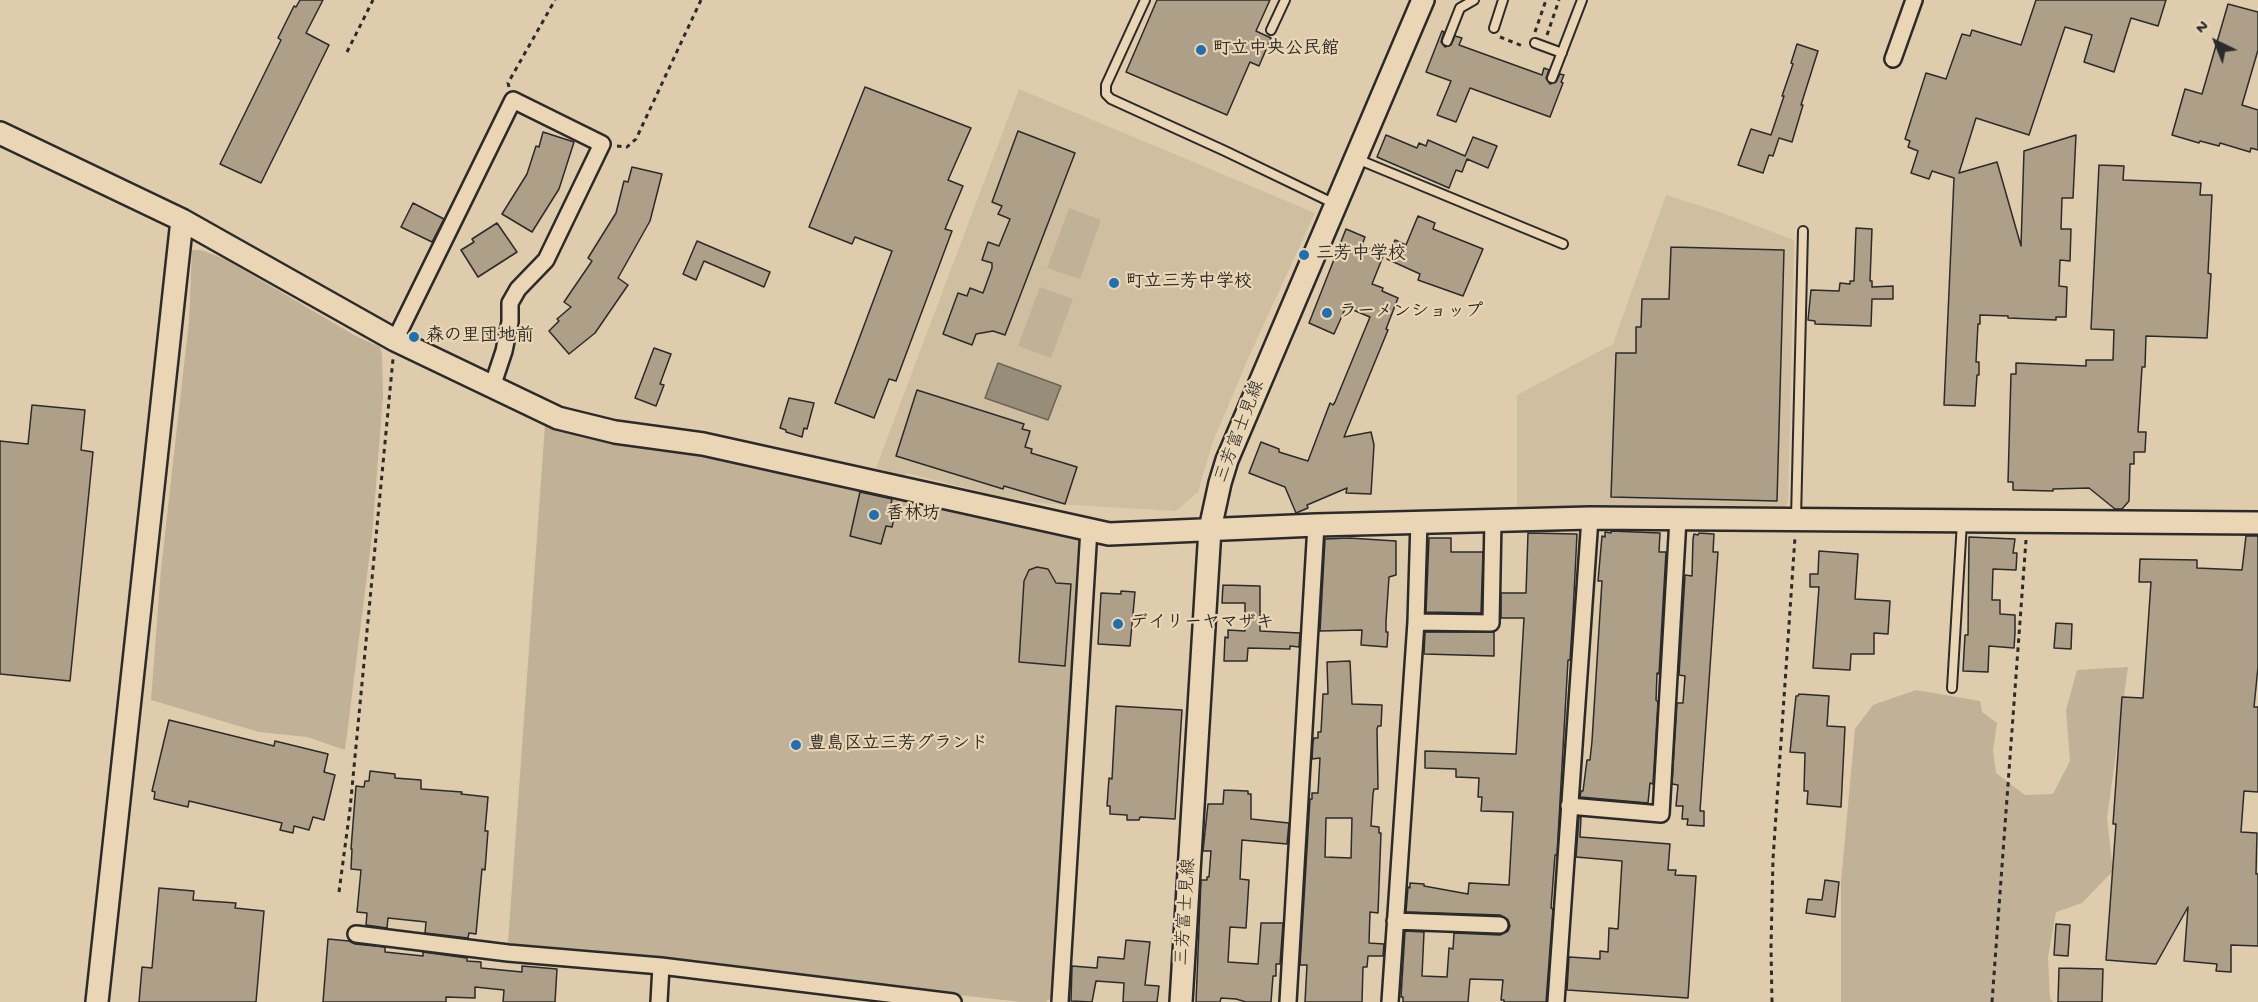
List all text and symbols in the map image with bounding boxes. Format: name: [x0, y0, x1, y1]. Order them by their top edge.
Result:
north arrow: [2186, 12, 2246, 72]
text: N: [2193, 18, 2214, 39]
place label: 町立中央公民館: [1213, 39, 1339, 61]
marker: 町立中央公民館: [1194, 43, 1208, 57]
place label: 三芳中学校: [1316, 244, 1406, 266]
marker: 三芳中学校: [1297, 248, 1311, 262]
place label: 町立三芳中学校: [1126, 272, 1252, 294]
marker: 町立三芳中学校: [1107, 276, 1121, 290]
place label: ラーメンショップ: [1339, 302, 1483, 324]
marker: ラーメンショップ: [1320, 306, 1334, 320]
place label: 森の里団地前: [426, 326, 534, 348]
marker: 森の里団地前: [407, 330, 421, 344]
street label: 三芳富士見線: [1212, 378, 1270, 486]
place label: 香林坊: [886, 504, 940, 526]
marker: 香林坊: [867, 508, 881, 522]
place label: デイリーヤマザキ: [1130, 613, 1274, 635]
marker: デイリーヤマザキ: [1111, 617, 1125, 631]
place label: 豊島区立三芳グランド: [808, 734, 988, 756]
marker: 豊島区立三芳グランド: [789, 738, 803, 752]
street label: 三芳富士見線: [1172, 857, 1202, 967]

